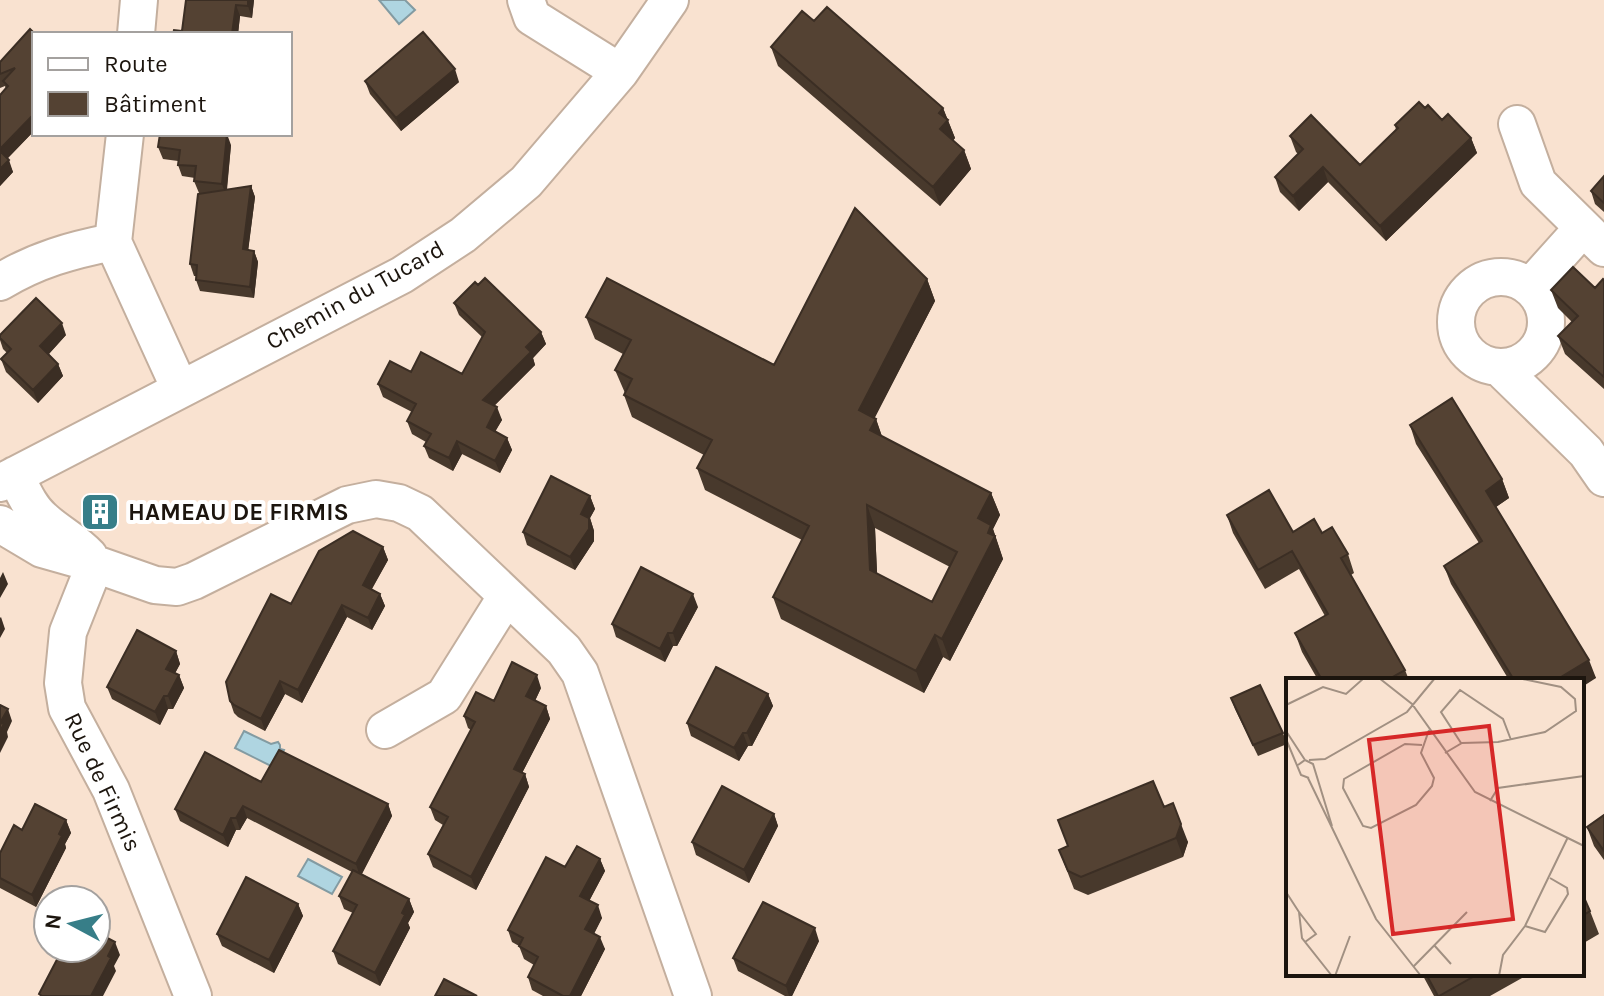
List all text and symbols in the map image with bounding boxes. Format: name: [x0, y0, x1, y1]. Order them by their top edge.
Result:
legend: [32, 32, 292, 136]
text: Route: [104, 50, 168, 78]
text: Bâtiment: [104, 90, 207, 118]
street label: Chemin du Tucard: [261, 234, 449, 356]
building icon: HAMEAU DE FIRMIS: [79, 491, 121, 533]
place label: HAMEAU DE FIRMIS: [128, 498, 349, 526]
inset map: [1286, 678, 1584, 976]
street label: Rue de Firmis: [59, 708, 147, 856]
north arrow: [32, 884, 112, 964]
text: N: [39, 912, 67, 931]

